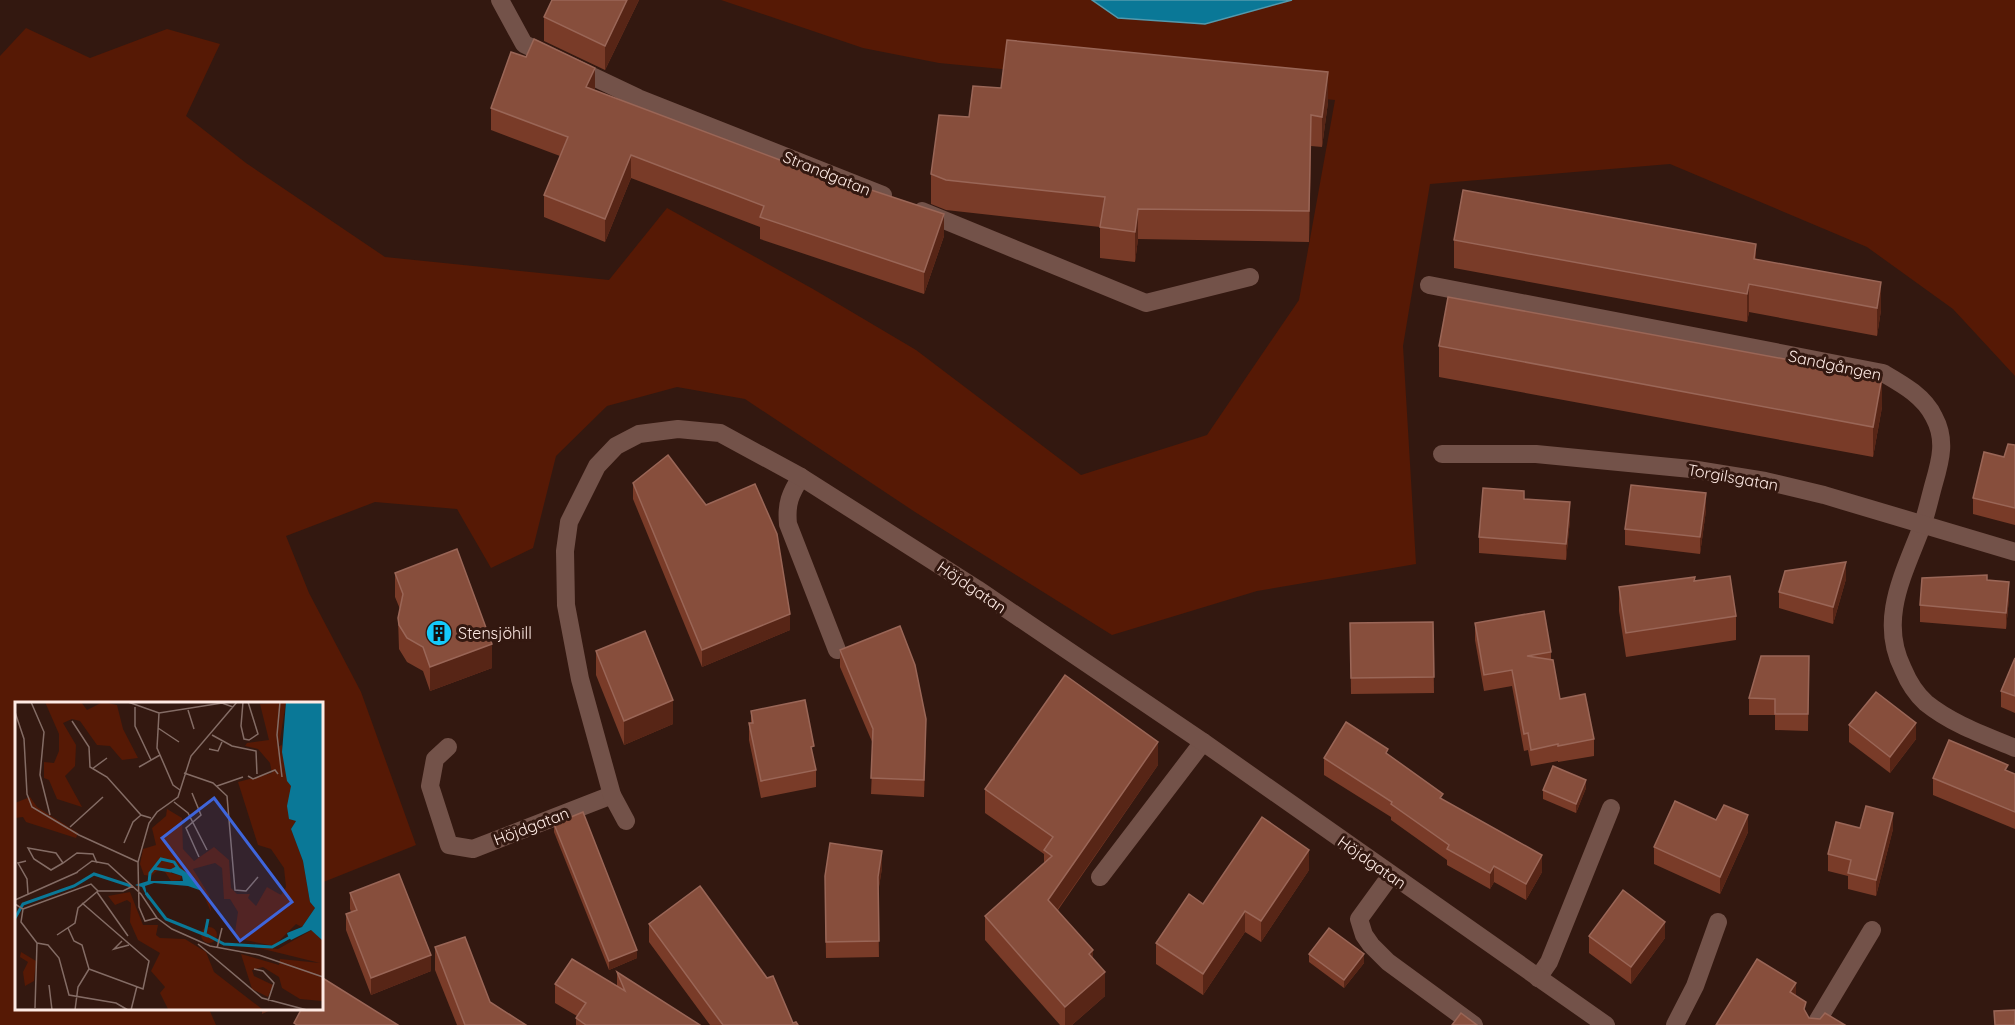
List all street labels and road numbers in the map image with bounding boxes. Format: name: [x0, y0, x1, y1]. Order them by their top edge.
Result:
street label: Strandgatan: [780, 146, 874, 200]
street label: Sandgången: [1787, 345, 1883, 385]
street label: Torgilsgatan: [1686, 459, 1780, 495]
street label: Höjdgatan: [934, 557, 1010, 617]
street label: Höjdgatan: [490, 802, 572, 850]
street label: Höjdgatan: [1334, 831, 1410, 893]

